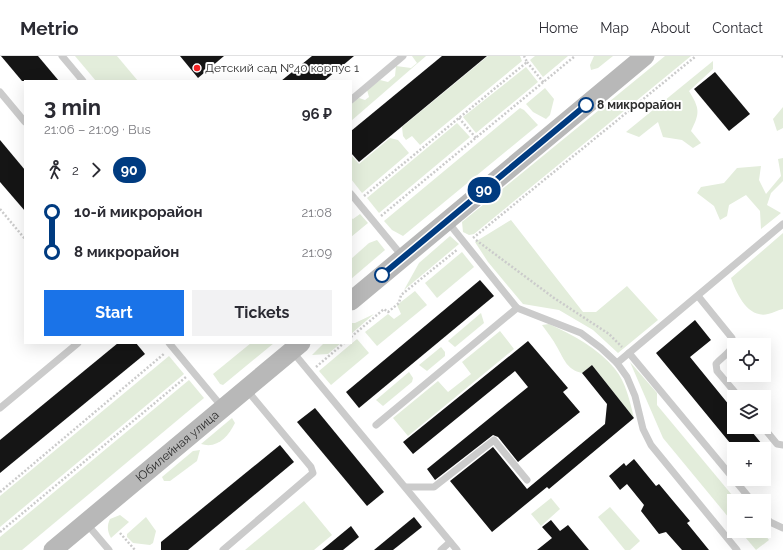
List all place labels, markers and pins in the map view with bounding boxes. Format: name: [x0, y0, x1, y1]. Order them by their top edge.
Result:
place label: Детский сад №40 корпус 1: [205, 61, 359, 75]
marker: Детский сад №40 корпус 1: [192, 63, 202, 73]
marker: 8 микрорайон: [578, 97, 594, 113]
place label: 8 микрорайон: [597, 98, 681, 112]
unlabelled marker: [374, 267, 390, 283]

